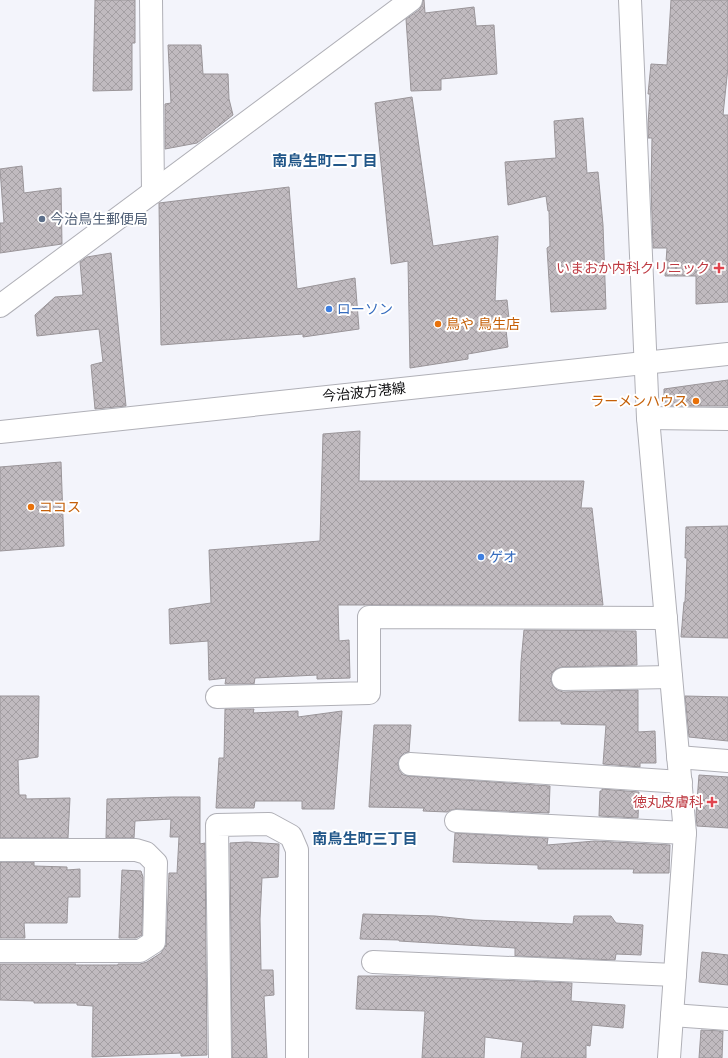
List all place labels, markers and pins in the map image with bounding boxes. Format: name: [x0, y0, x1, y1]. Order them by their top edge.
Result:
place label: 今治鳥生郵便局: [50, 211, 148, 227]
marker: 今治鳥生郵便局: [37, 214, 47, 224]
place label: いまおか内科クリニック: [556, 260, 710, 276]
marker: いまおか内科クリニック: [713, 262, 725, 274]
place label: ローソン: [337, 301, 393, 317]
marker: ローソン: [324, 304, 334, 314]
place label: 鳥や 鳥生店: [446, 316, 520, 332]
marker: 鳥や 鳥生店: [433, 319, 443, 329]
place label: ラーメンハウス: [591, 393, 688, 409]
marker: ラーメンハウス: [691, 396, 701, 406]
place label: ココス: [39, 499, 81, 515]
marker: ココス: [26, 502, 36, 512]
place label: ゲオ: [489, 549, 517, 565]
marker: ゲオ: [476, 552, 486, 562]
place label: 徳丸皮膚科: [633, 794, 703, 810]
marker: 徳丸皮膚科: [706, 796, 718, 808]

